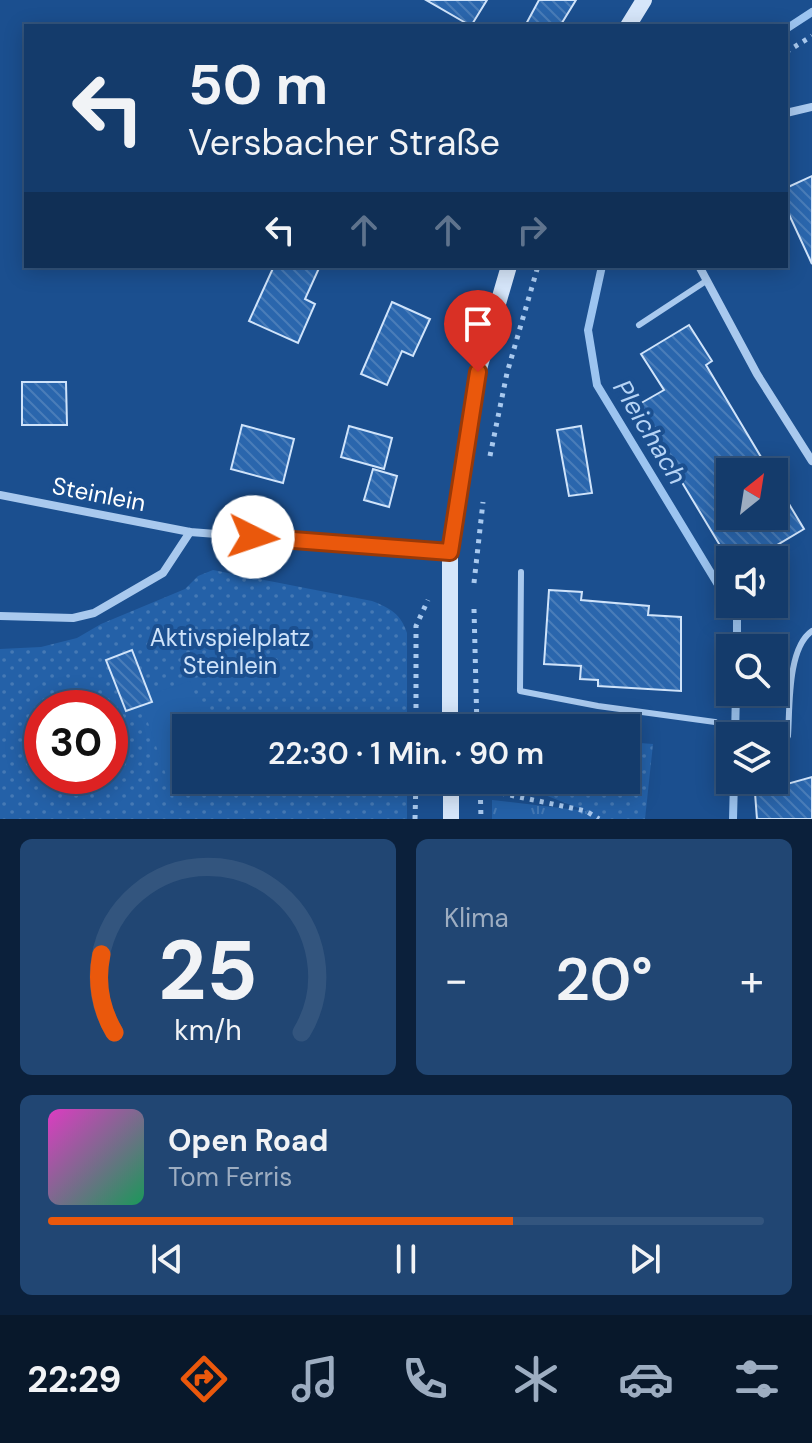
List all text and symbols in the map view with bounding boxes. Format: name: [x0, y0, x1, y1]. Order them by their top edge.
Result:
text: 50 m: [188, 48, 328, 121]
icon: left: [56, 56, 160, 160]
text: Versbacher Straße: [188, 119, 500, 166]
icon: left: [258, 208, 302, 252]
icon: ahead: [342, 208, 386, 252]
icon: ahead: [426, 208, 470, 252]
icon: right: [510, 208, 554, 252]
pin: [444, 290, 512, 372]
icon: arrive: [456, 302, 500, 346]
water label: Pleichach: [605, 373, 695, 491]
north arrow: [716, 458, 788, 530]
map controls: [716, 458, 788, 794]
street label: Steinlein: [50, 470, 148, 518]
position arrow: [211, 495, 295, 579]
button: sound: [716, 546, 788, 618]
park label: Aktivspielplatz Steinlein: [150, 622, 310, 681]
button: search: [716, 634, 788, 706]
speed limit sign: 30: [24, 690, 128, 794]
button: layers: [716, 722, 788, 794]
text: 22:30 · 1 Min. · 90 m: [268, 734, 544, 773]
text: Klima: [444, 901, 509, 935]
text: 25: [158, 916, 258, 1025]
text: 20°: [555, 940, 653, 1019]
text: −: [444, 951, 468, 1009]
text: +: [740, 951, 764, 1009]
text: km/h: [174, 1012, 242, 1049]
text: Open Road: [168, 1121, 328, 1160]
text: Tom Ferris: [168, 1160, 292, 1194]
icon: previous: [145, 1237, 189, 1281]
icon: pause: [384, 1237, 428, 1281]
icon: next: [623, 1237, 667, 1281]
icon: directions: [176, 1351, 232, 1407]
icon: music: [287, 1351, 343, 1407]
icon: phone: [397, 1351, 453, 1407]
icon: climate: [508, 1351, 564, 1407]
icon: car: [618, 1351, 674, 1407]
icon: filters: [729, 1351, 785, 1407]
text: 22:29: [27, 1356, 121, 1403]

